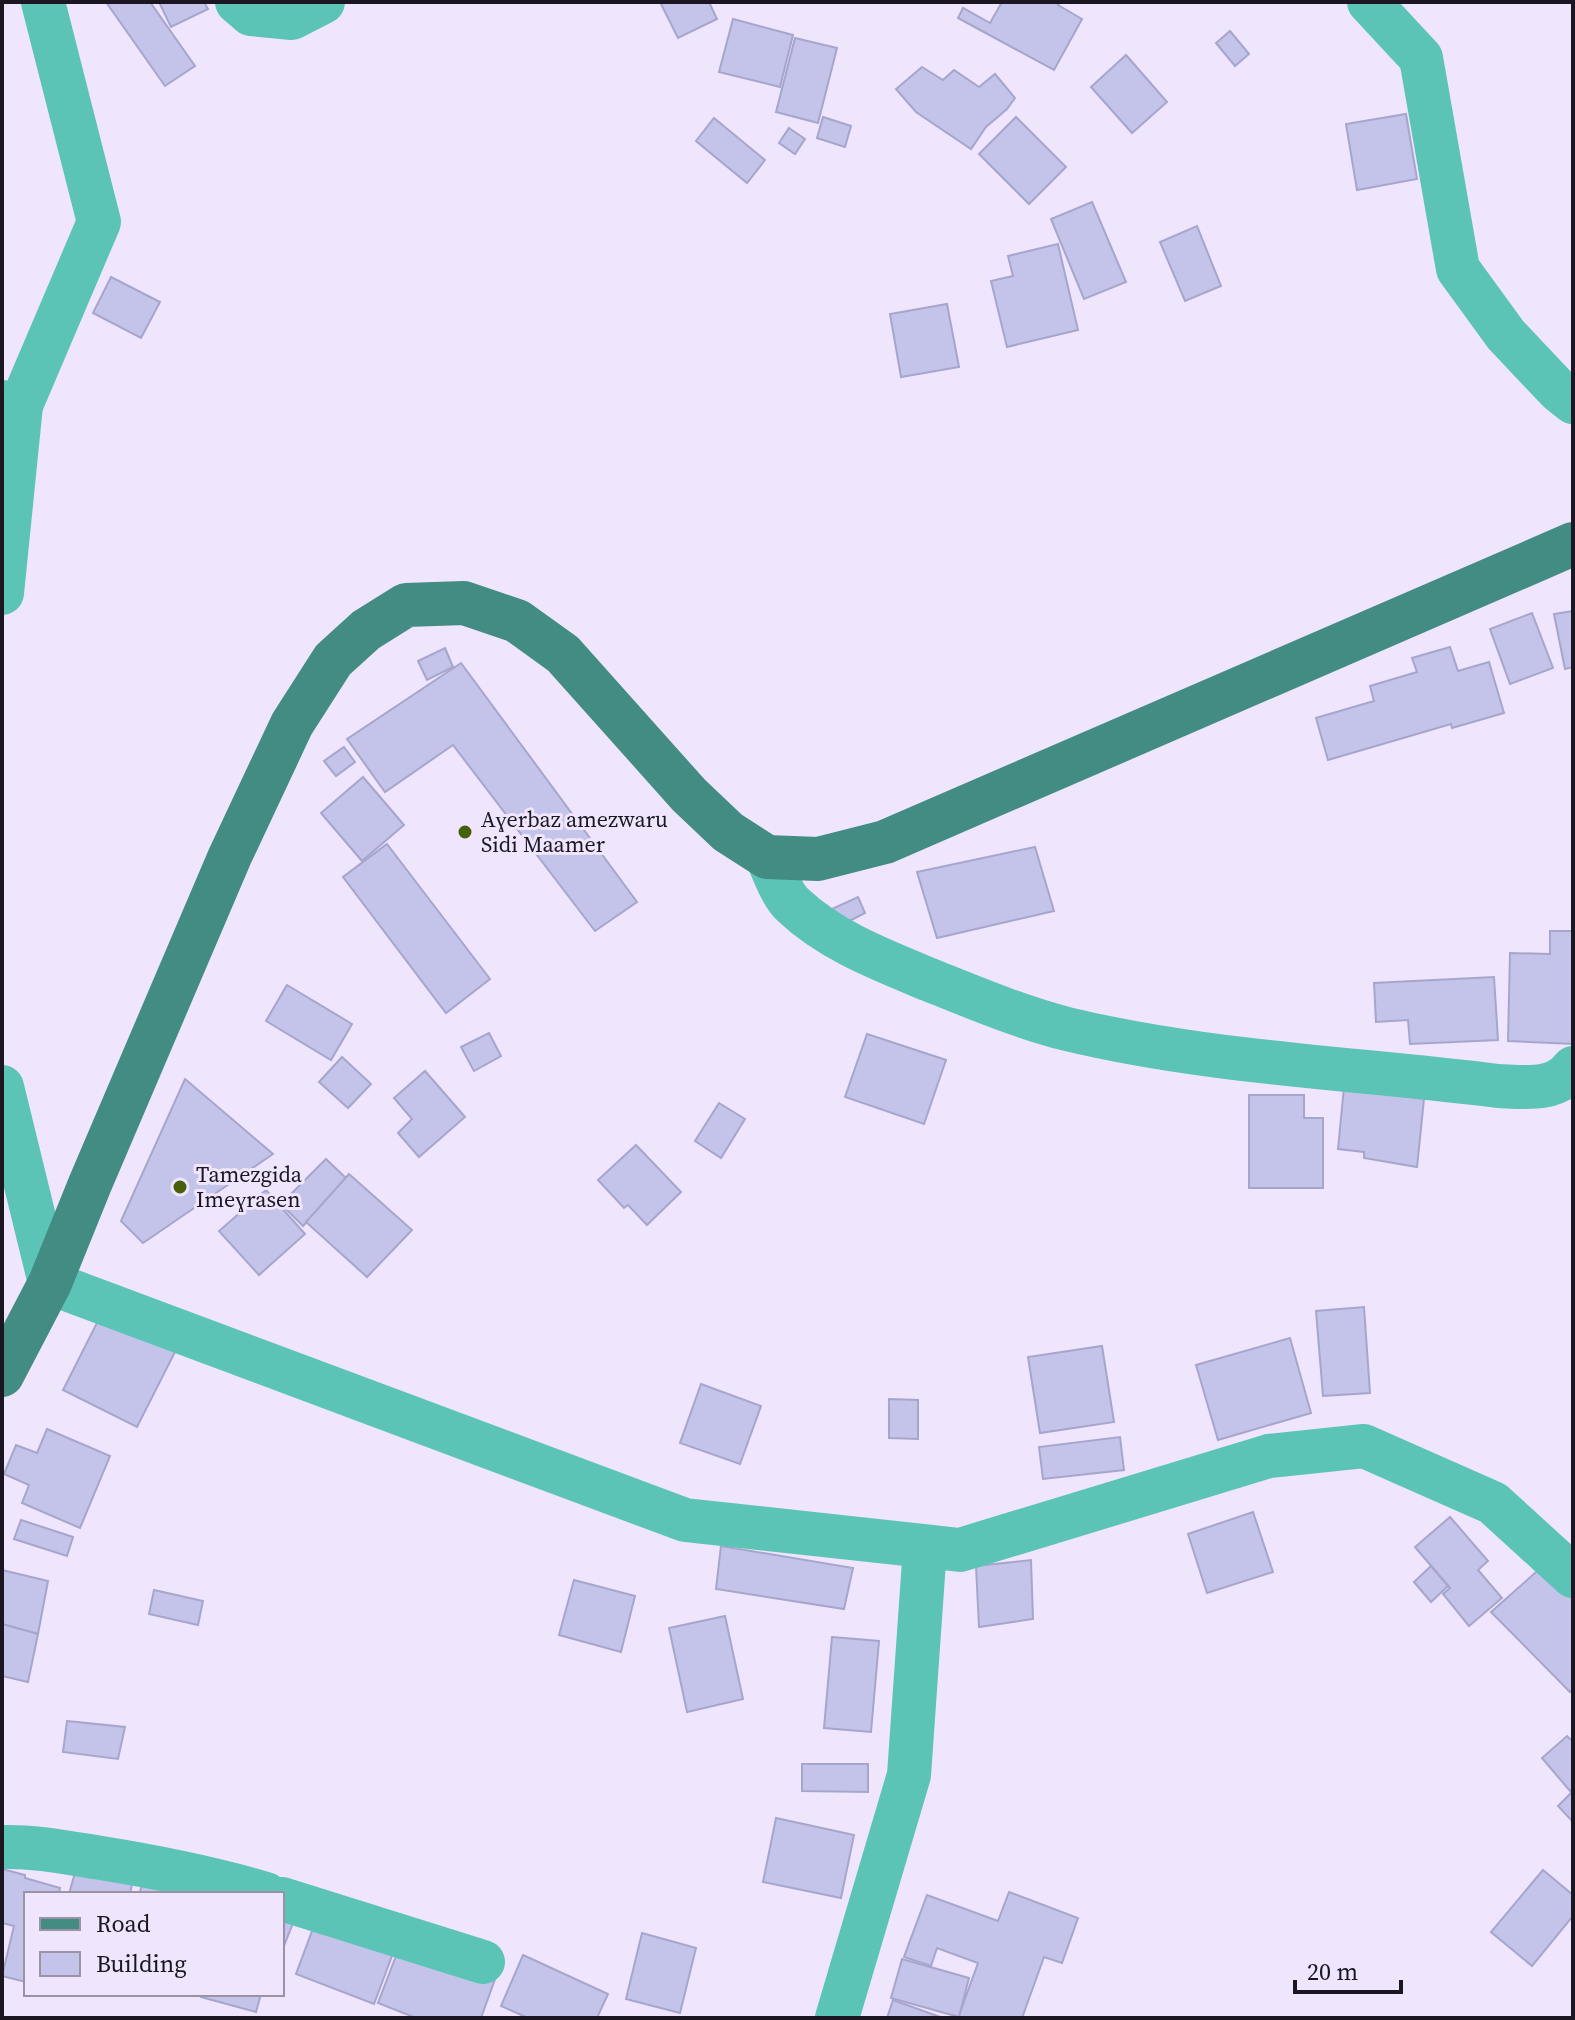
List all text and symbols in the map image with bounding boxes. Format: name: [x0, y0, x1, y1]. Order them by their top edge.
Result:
place label: Aɣerbaz amezwaru Sidi Maamer: [481, 804, 668, 859]
marker: Aɣerbaz amezwaru Sidi Maamer: [456, 823, 474, 841]
place label: Tamezgida Imeɣrasen: [196, 1159, 303, 1214]
marker: Tamezgida Imeɣrasen: [171, 1178, 189, 1196]
legend: [24, 1892, 284, 1996]
text: Road: [96, 1907, 151, 1940]
scale bar: [1295, 1944, 1401, 1994]
text: Building: [96, 1947, 187, 1980]
text: 20 m: [1307, 1955, 1358, 1988]

